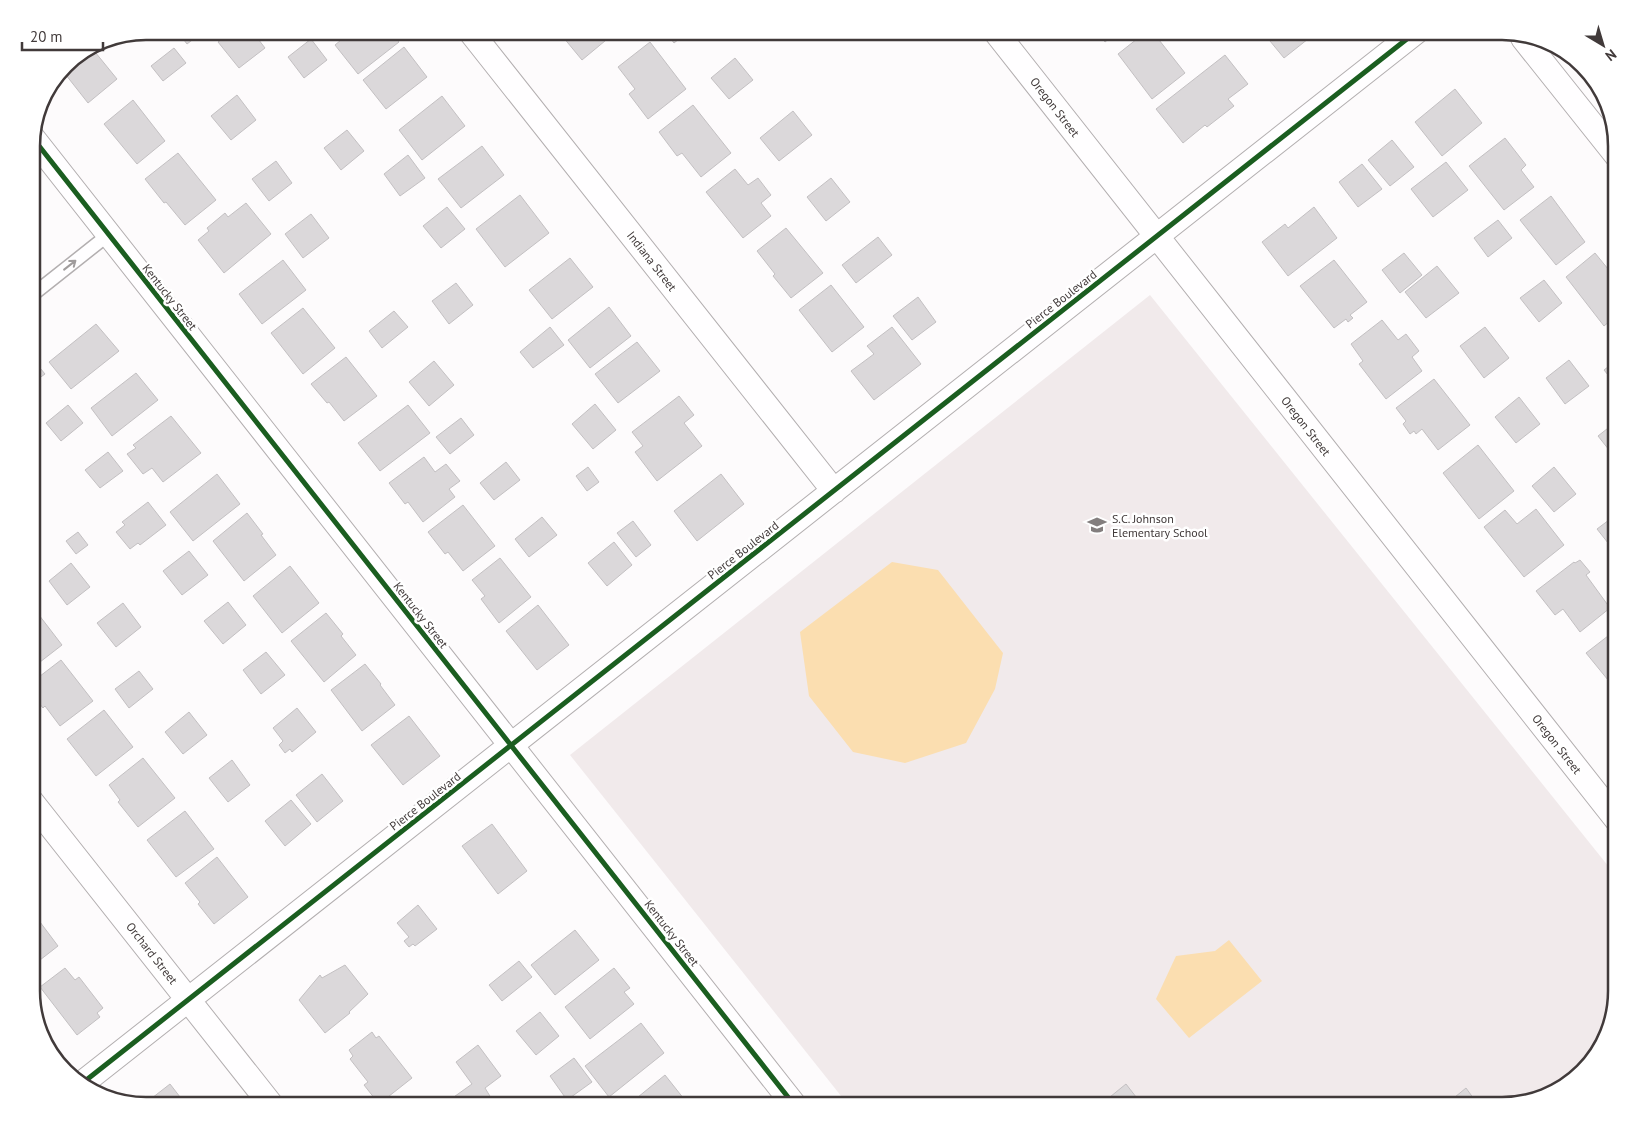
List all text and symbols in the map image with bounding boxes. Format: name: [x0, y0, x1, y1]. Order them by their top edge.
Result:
scale bar: [22, 20, 104, 52]
north arrow: [1578, 20, 1628, 70]
text: 20 m: [30, 27, 63, 46]
text: N: [1602, 45, 1620, 65]
street label: Oregon Street: [1027, 74, 1083, 140]
street label: Indiana Street: [624, 228, 680, 294]
one-way arrow: [63, 260, 76, 271]
street label: Kentucky Street: [139, 261, 201, 333]
street label: Pierce Boulevard: [1022, 267, 1100, 331]
street label: Oregon Street: [1278, 393, 1334, 459]
place label: S.C. Johnson Elementary School: [1112, 511, 1208, 540]
school or university icon: S.C. Johnson Elementary School: [1086, 514, 1108, 536]
street label: Pierce Boulevard: [704, 518, 782, 582]
street label: Kentucky Street: [390, 579, 452, 651]
street label: Oregon Street: [1529, 711, 1585, 777]
street label: Pierce Boulevard: [386, 769, 464, 833]
street label: Kentucky Street: [641, 897, 703, 969]
street label: Orchard Street: [123, 919, 181, 987]

